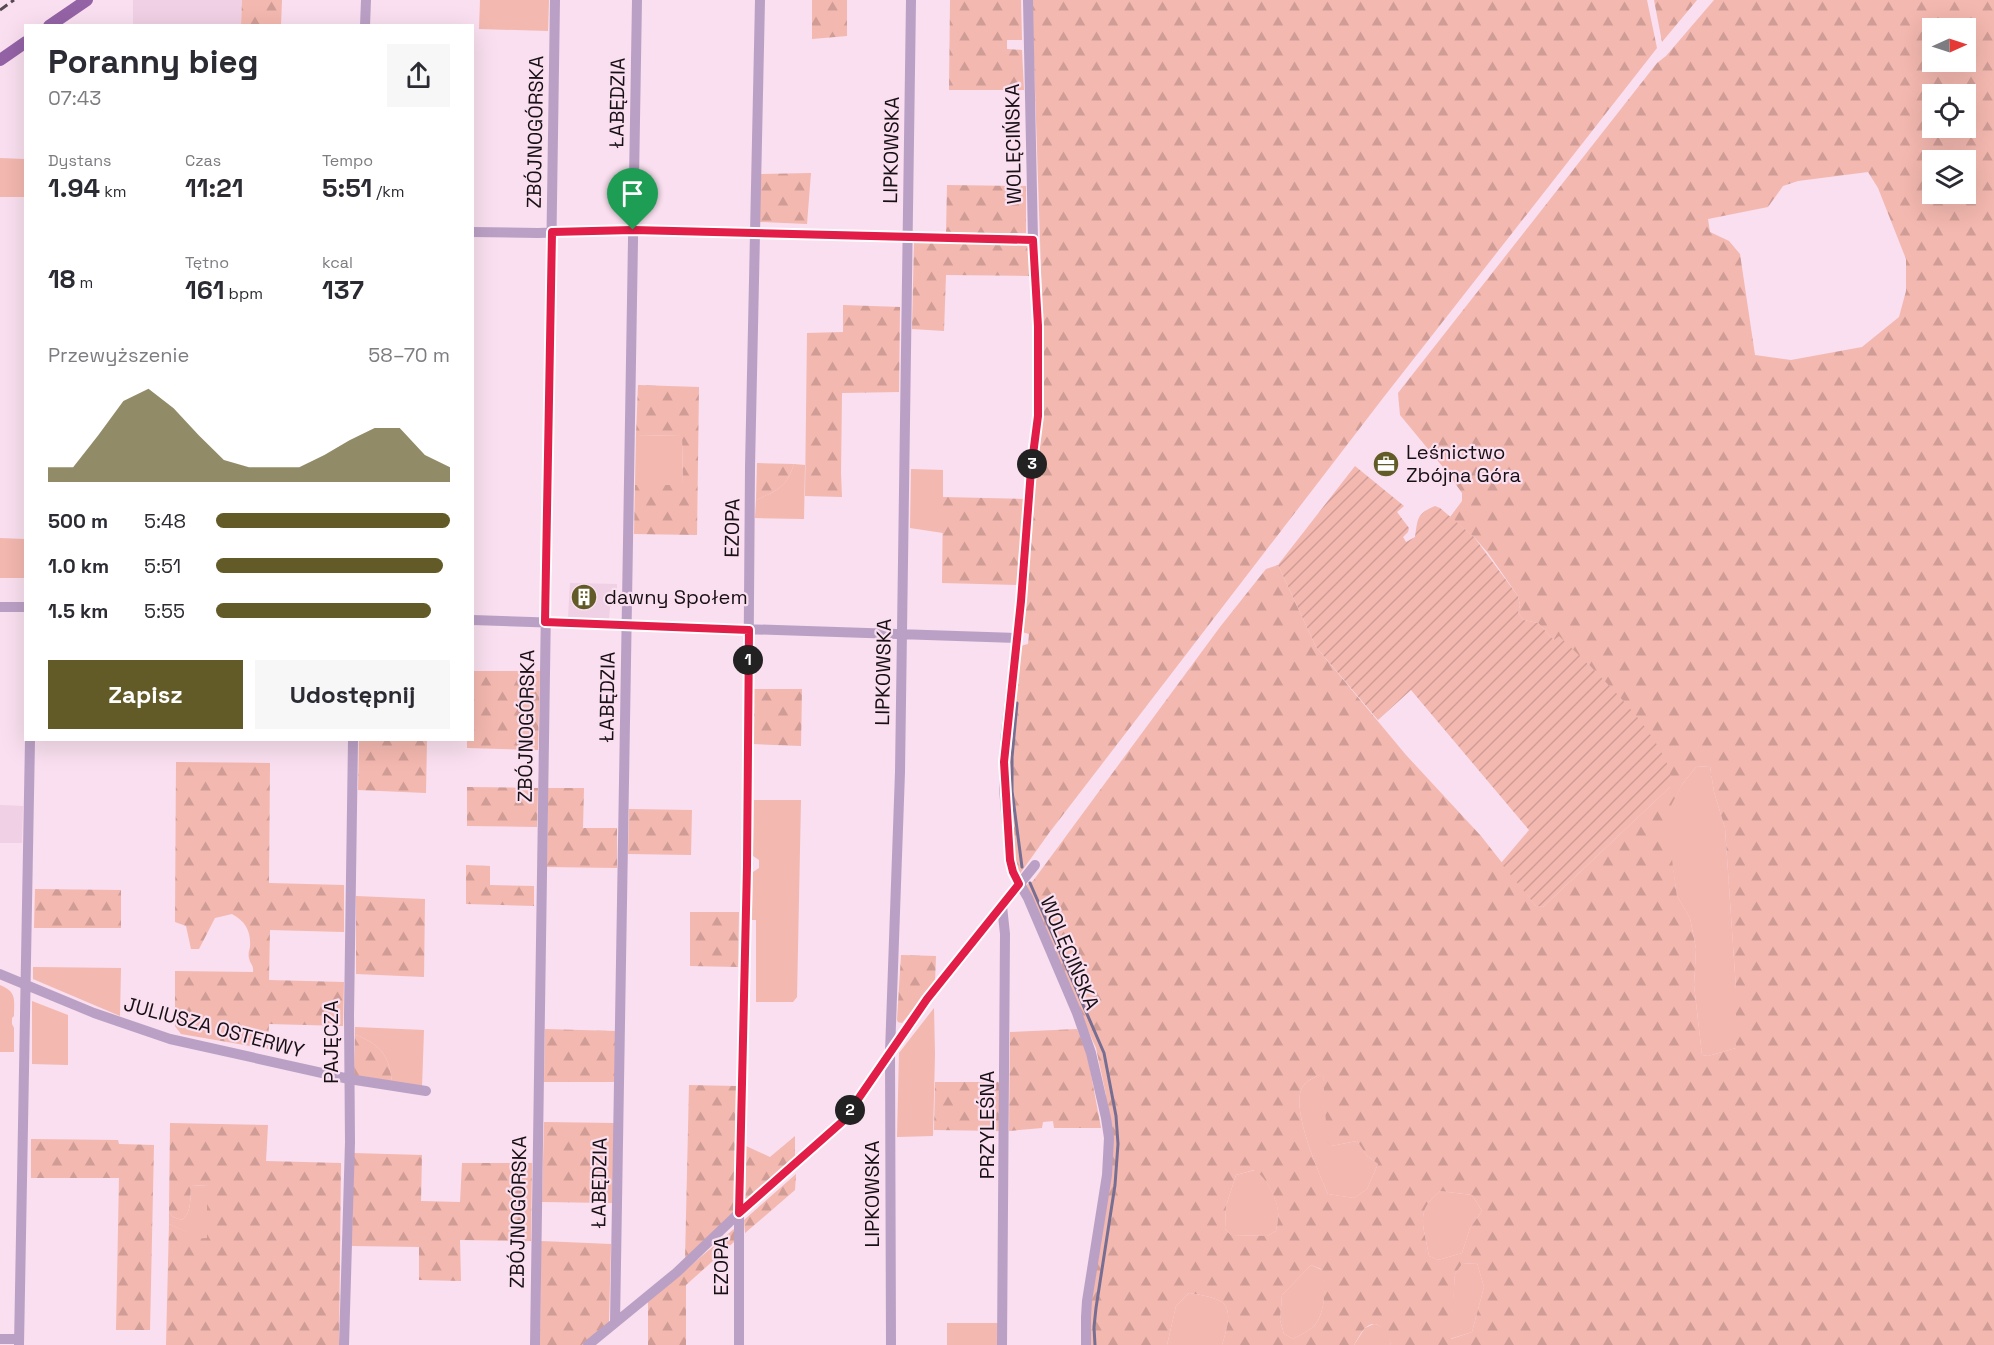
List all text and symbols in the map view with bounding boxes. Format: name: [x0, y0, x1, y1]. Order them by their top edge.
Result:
north arrow: [1922, 18, 1976, 72]
map controls: [1922, 18, 1976, 204]
text: Poranny bieg: [48, 41, 259, 83]
button: share: [387, 44, 450, 107]
street label: ZBÓJNOGÓRSKA: [521, 55, 549, 209]
street label: ŁABĘDZIA: [603, 57, 631, 149]
street label: WOLĘCIŃSKA: [999, 83, 1027, 205]
button: locate: [1922, 84, 1976, 138]
text: 07:43: [48, 85, 101, 111]
street label: LIPKOWSKA: [877, 96, 905, 204]
text: Dystans: [48, 150, 111, 171]
text: Czas: [185, 150, 221, 171]
text: Tempo: [322, 150, 373, 171]
button: layers: [1922, 150, 1976, 204]
pin: [607, 168, 658, 230]
text: 1.94: [48, 171, 100, 205]
text: 11:21: [185, 171, 243, 205]
text: 5:51: [322, 171, 372, 205]
icon: arrive: [616, 177, 649, 210]
text: km: [100, 181, 127, 202]
text: /km: [372, 181, 405, 202]
text: Tętno: [185, 252, 229, 273]
text: kcal: [322, 252, 353, 273]
text: 18: [48, 262, 75, 296]
text: m: [75, 272, 93, 293]
text: 161: [185, 273, 224, 307]
text: 137: [322, 273, 364, 307]
text: bpm: [224, 283, 263, 304]
text: Przewyższenie: [48, 342, 189, 368]
text: 58–70 m: [368, 342, 450, 368]
place label: Leśnictwo Zbójna Góra: [1406, 439, 1521, 488]
pin: 3: [1017, 449, 1047, 479]
office icon: Leśnictwo Zbójna Góra: [1371, 449, 1401, 479]
text: 3: [1027, 453, 1037, 474]
street label: EZOPA: [718, 498, 746, 558]
text: 500 m: [48, 508, 108, 534]
text: 5:48: [144, 508, 186, 534]
text: 1.0 km: [48, 553, 109, 579]
text: 5:51: [144, 553, 181, 579]
building icon: dawny Społem: [569, 582, 599, 612]
place label: dawny Społem: [604, 584, 748, 610]
text: 1.5 km: [48, 598, 108, 624]
text: 5:55: [144, 598, 185, 624]
street label: LIPKOWSKA: [869, 618, 897, 726]
pin: 1: [733, 645, 763, 675]
street label: ZBÓJNOGÓRSKA: [512, 649, 540, 803]
text: 1: [744, 649, 752, 670]
street label: ŁABĘDZIA: [593, 651, 621, 743]
button: Zapisz: [48, 660, 243, 729]
button: Udostępnij: [255, 660, 450, 729]
street label: WOLĘCIŃSKA: [1034, 892, 1106, 1014]
street label: JULIUSZA OSTERWY: [121, 990, 307, 1064]
street label: PAJĘCZA: [318, 1000, 344, 1084]
street label: PRZYLEŚNA: [974, 1070, 1000, 1179]
pin: 2: [835, 1095, 865, 1125]
text: 2: [845, 1099, 855, 1120]
street label: ZBÓJNOGÓRSKA: [504, 1135, 532, 1289]
street label: ŁABĘDZIA: [585, 1137, 613, 1229]
street label: LIPKOWSKA: [859, 1140, 885, 1248]
street label: EZOPA: [708, 1236, 734, 1296]

